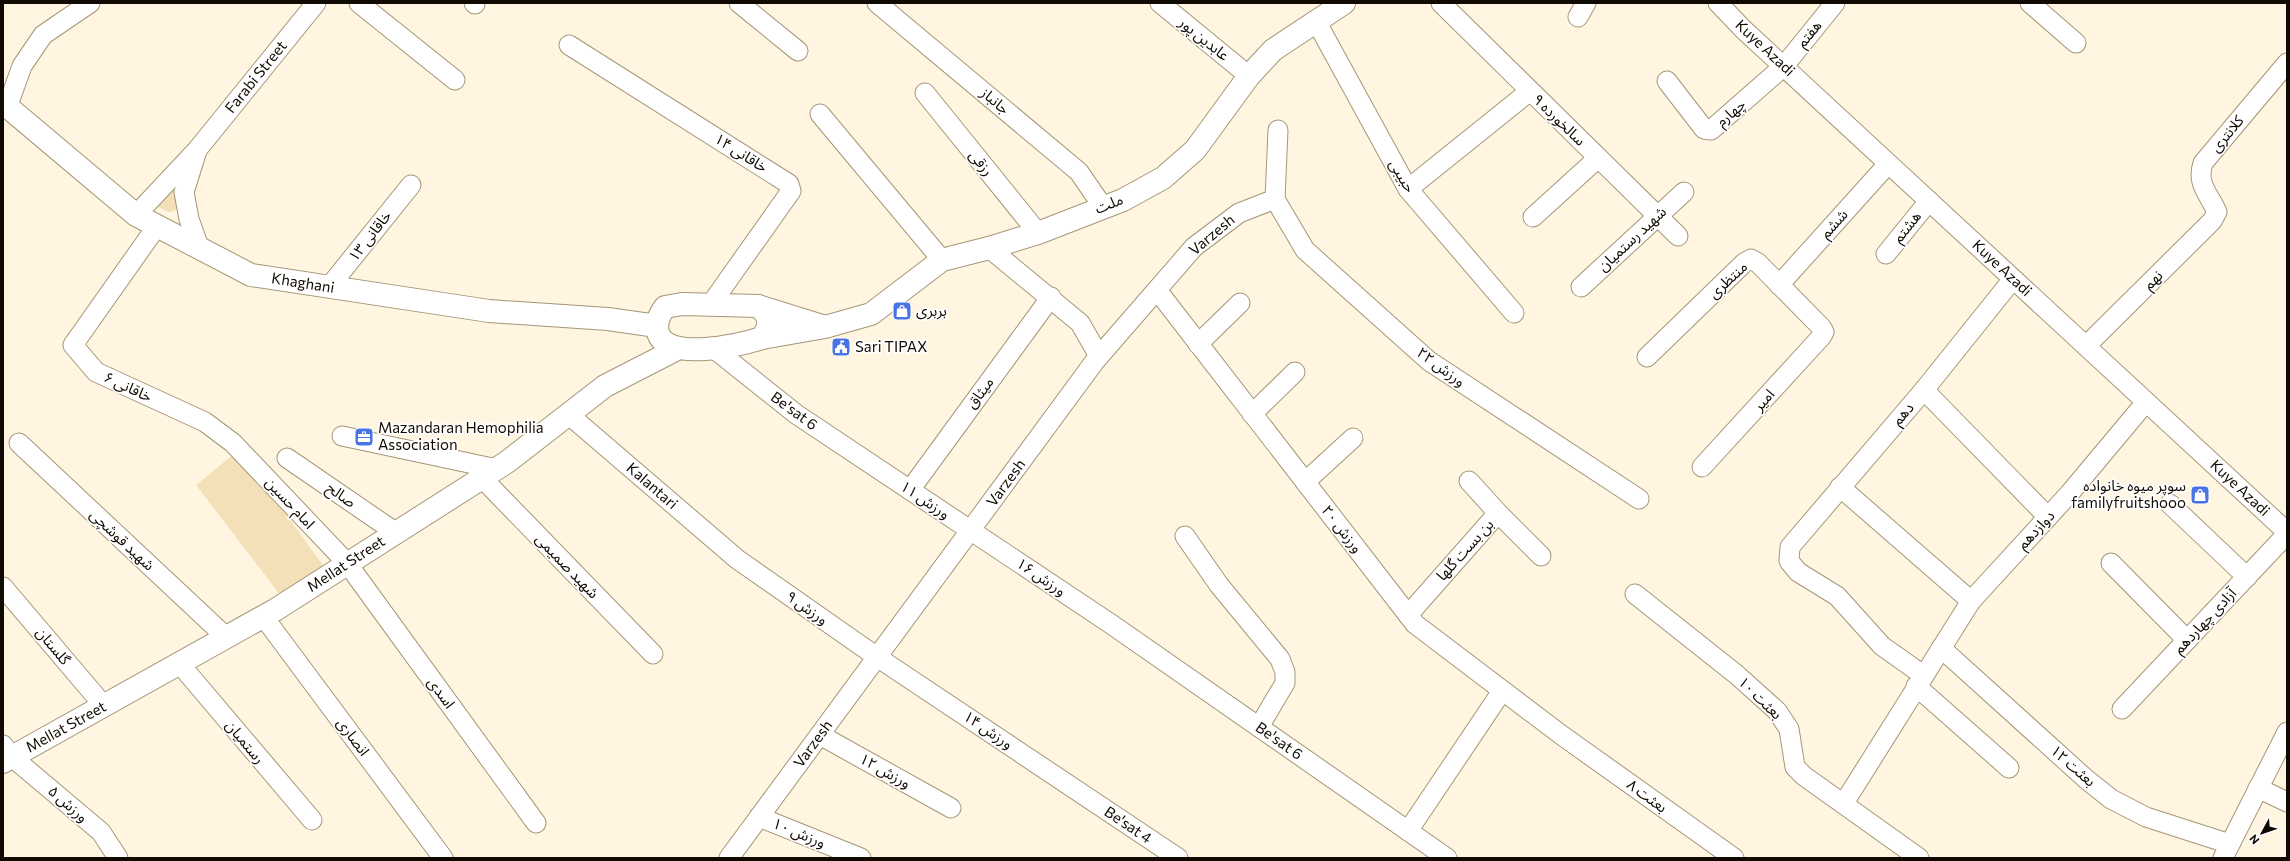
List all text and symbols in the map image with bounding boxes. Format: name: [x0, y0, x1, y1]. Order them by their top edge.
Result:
street label: عابدین پور: [1174, 12, 1234, 66]
street label: Kuye Azadi: [1732, 15, 1799, 79]
street label: هفتم: [1792, 16, 1827, 53]
street label: Farabi Street: [221, 37, 290, 116]
street label: جانباز: [976, 82, 1014, 118]
street label: سالخورده ۹: [1529, 90, 1590, 150]
street label: چهارم: [1712, 95, 1751, 132]
street label: کلانتری: [2206, 111, 2248, 156]
street label: خاقانی ۱۴: [711, 129, 772, 176]
street label: رزقی: [965, 146, 998, 180]
street label: حبیبی: [1385, 156, 1420, 196]
street label: ملت: [1092, 189, 1125, 217]
street label: شهید رستمیان: [1593, 202, 1670, 275]
street label: ششم: [1816, 205, 1853, 244]
street label: خاقانی ۱۳: [344, 206, 395, 265]
street label: هشتم: [1888, 207, 1927, 248]
street label: Varzesh: [1185, 210, 1238, 259]
street label: Kuye Azadi: [1969, 235, 2036, 299]
street label: منتظری: [1704, 257, 1751, 302]
street label: نهم: [2139, 266, 2168, 295]
street label: Khaghani: [270, 268, 336, 296]
shop icon: بربری: [891, 300, 913, 322]
place label: بربری: [916, 301, 947, 320]
public building icon: Sari TIPAX: [830, 336, 852, 358]
place label: Sari TIPAX: [855, 337, 927, 355]
street label: ورزش ۲۲: [1413, 343, 1469, 391]
street label: خاقانی ۶: [101, 367, 155, 406]
street label: میثاق: [962, 373, 998, 412]
street label: امیر: [1748, 385, 1778, 415]
street label: Be'sat 6: [768, 387, 821, 433]
street label: دهم: [1888, 398, 1919, 430]
place label: Mazandaran Hemophilia Association: [378, 418, 544, 453]
office icon: Mazandaran Hemophilia Association: [353, 426, 375, 448]
street label: Varzesh: [982, 455, 1028, 510]
street label: Kuye Azadi: [2207, 455, 2274, 519]
street label: Kalantari: [623, 458, 682, 512]
street label: امام حسین: [260, 473, 319, 534]
street label: ورزش ۱۱: [897, 476, 954, 523]
place label: سوپر میوه خانواده familyfruitshooo: [2071, 476, 2186, 511]
street label: صالح: [321, 478, 360, 514]
shop icon: سوپر میوه خانواده familyfruitshooo: [2189, 484, 2211, 506]
street label: ورزش ۲۰: [1318, 501, 1367, 556]
street label: شهید قوشچی: [85, 505, 159, 575]
street label: دوازدهم: [2013, 506, 2060, 555]
street label: بن بست گلها: [1432, 515, 1497, 584]
street label: شهید صمیمی: [532, 529, 603, 602]
street label: Mellat Street: [303, 531, 388, 595]
street label: ورزش ۱۶: [1013, 553, 1070, 600]
street label: آزادی چهاردهم: [2169, 583, 2242, 659]
street label: ورزش ۹: [783, 586, 832, 629]
street label: گلستان: [32, 623, 75, 669]
street label: بعثت ۱۰: [1735, 672, 1786, 723]
street label: اسدی: [424, 673, 459, 712]
street label: Mellat Street: [22, 697, 109, 756]
street label: ورزش ۱۴: [960, 706, 1017, 753]
street label: انصاری: [333, 714, 374, 760]
street label: رستمیان: [222, 716, 269, 767]
street label: Varzesh: [789, 716, 835, 771]
street label: Be'sat 6: [1253, 717, 1307, 763]
street label: بعثت ۱۲: [2047, 741, 2100, 790]
street label: ورزش ۱۲: [856, 749, 914, 792]
street label: بعثت ٨: [1624, 775, 1671, 816]
street label: ورزش ۵: [44, 781, 92, 826]
street label: Be'sat 4: [1101, 802, 1156, 847]
street label: ورزش ۱۰: [770, 813, 828, 852]
north arrow: [2242, 813, 2282, 853]
text: N: [2246, 832, 2262, 847]

